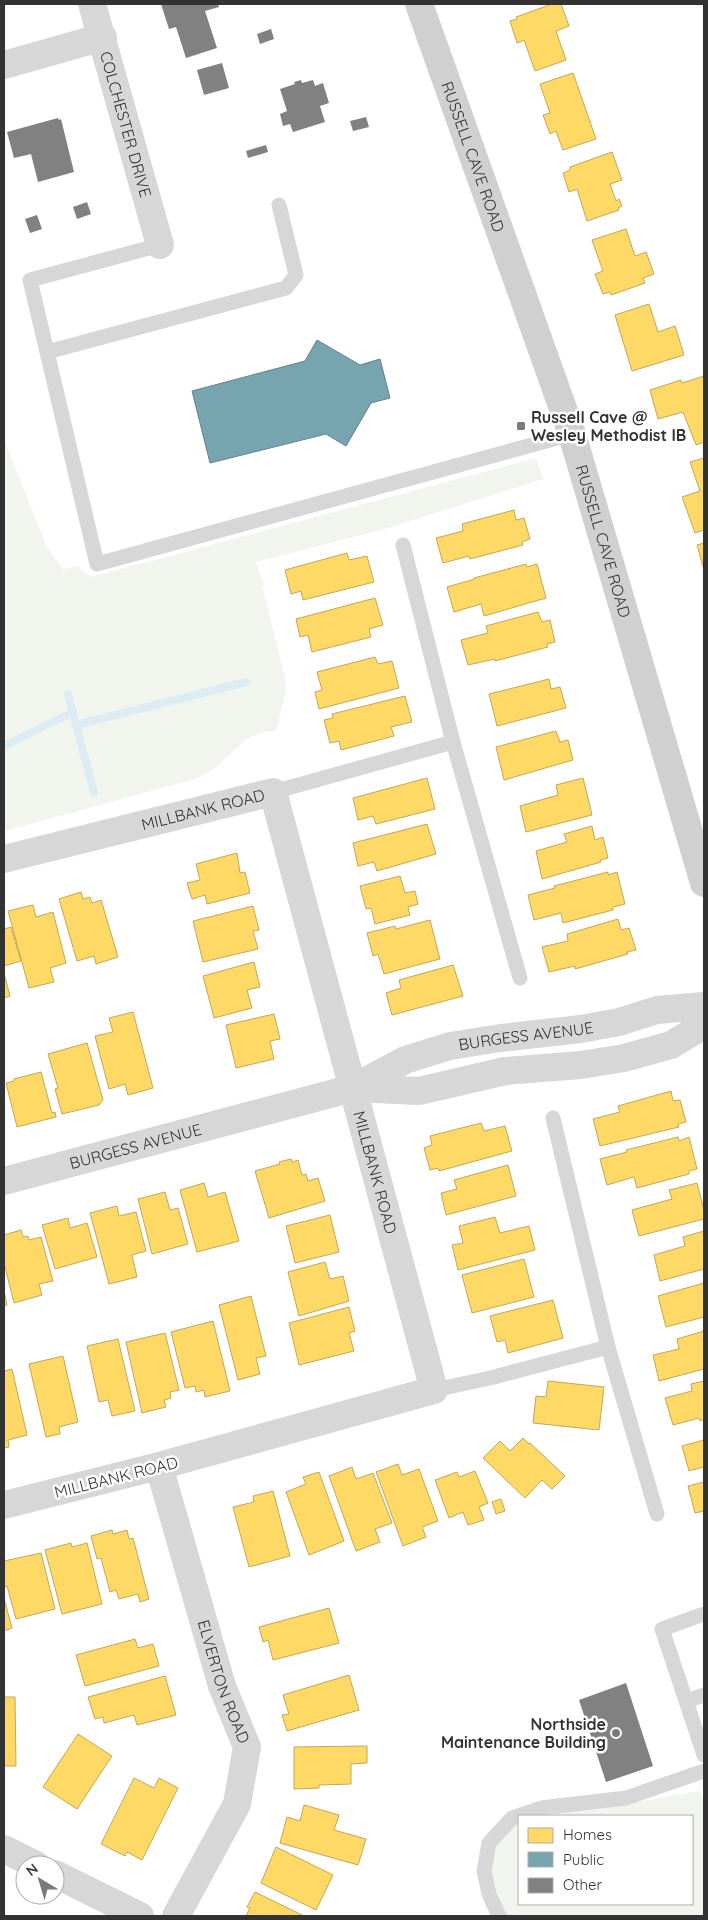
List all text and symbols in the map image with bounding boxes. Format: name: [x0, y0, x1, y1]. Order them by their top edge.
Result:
street label: COLCHESTER DRIVE: [96, 49, 156, 200]
street label: RUSSELL CAVE ROAD: [437, 79, 509, 235]
place label: Russell Cave @ Wesley Methodist IB: [531, 407, 686, 445]
marker: Russell Cave @ Wesley Methodist IB: [515, 420, 527, 432]
street label: RUSSELL CAVE ROAD: [572, 462, 635, 620]
street label: MILLBANK ROAD: [139, 784, 267, 834]
street label: BURGESS AVENUE: [457, 1017, 595, 1055]
street label: MILLBANK ROAD: [349, 1109, 401, 1236]
street label: BURGESS AVENUE: [67, 1119, 204, 1173]
street label: MILLBANK ROAD: [52, 1452, 180, 1502]
street label: ELVERTON ROAD: [194, 1617, 254, 1746]
place label: Northside Maintenance Building: [441, 1714, 606, 1752]
marker: Northside Maintenance Building: [610, 1727, 622, 1739]
legend: [518, 1815, 693, 1905]
text: Homes: [563, 1825, 612, 1844]
text: Public: [563, 1850, 604, 1869]
north arrow: [15, 1855, 65, 1905]
text: N: [22, 1859, 42, 1880]
text: Other: [563, 1875, 603, 1894]

